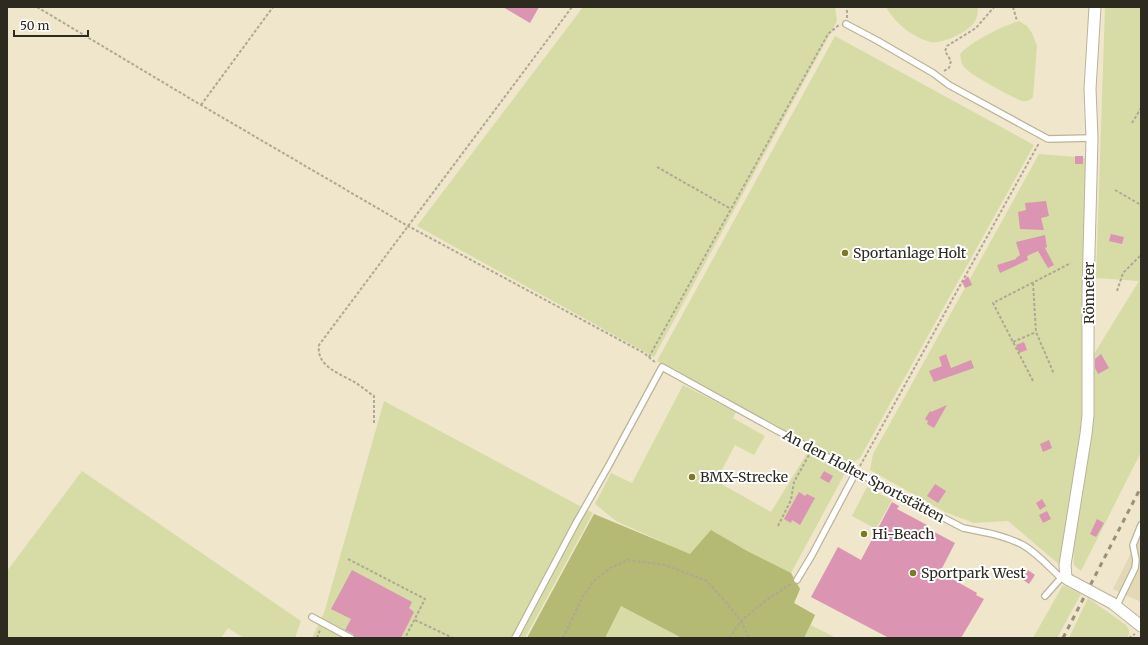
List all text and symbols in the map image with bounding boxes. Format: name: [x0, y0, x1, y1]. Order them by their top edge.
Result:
scale bar: [14, 12, 88, 38]
text: 50 m: [20, 18, 49, 33]
place label: Sportanlage Holt: [853, 244, 967, 262]
marker: Sportanlage Holt: [840, 248, 850, 258]
street label: Rönneter: [1080, 262, 1098, 324]
street label: An den Holter Sportstätten: [779, 425, 948, 526]
place label: BMX-Strecke: [700, 468, 788, 486]
marker: BMX-Strecke: [687, 472, 697, 482]
place label: Hi-Beach: [872, 525, 934, 543]
marker: Hi-Beach: [859, 529, 869, 539]
place label: Sportpark West: [921, 564, 1026, 582]
marker: Sportpark West: [908, 568, 918, 578]

